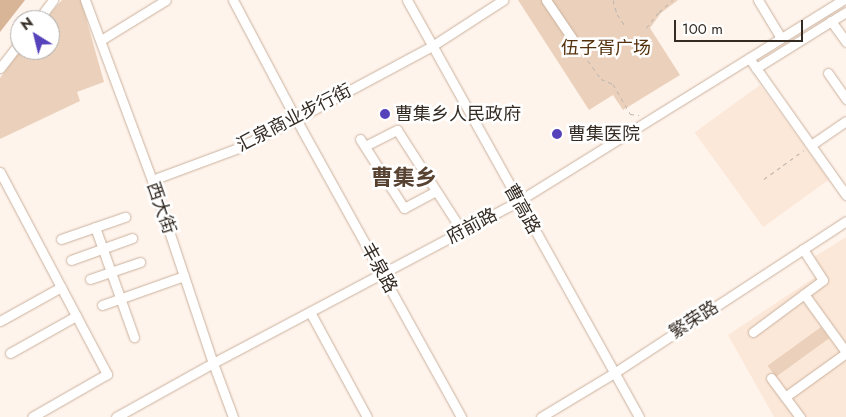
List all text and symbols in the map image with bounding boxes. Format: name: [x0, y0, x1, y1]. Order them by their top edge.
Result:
north arrow: [10, 10, 60, 60]
scale bar: [676, 10, 805, 42]
text: N: [16, 12, 37, 35]
text: 100 m: [682, 18, 723, 40]
park label: 伍子胥广场: [561, 37, 651, 59]
street label: 汇泉商业步行街: [233, 80, 355, 156]
place label: 曹集乡人民政府: [395, 103, 521, 125]
marker: 曹集乡人民政府: [379, 108, 391, 120]
place label: 曹集医院: [568, 123, 640, 145]
marker: 曹集医院: [550, 127, 564, 141]
district label: 曹集乡: [371, 165, 437, 191]
street label: 西大街: [142, 179, 180, 237]
street label: 曹高路: [499, 180, 545, 238]
street label: 府前路: [443, 204, 501, 248]
street label: 丰泉路: [356, 239, 402, 297]
street label: 繁荣路: [665, 296, 723, 344]

